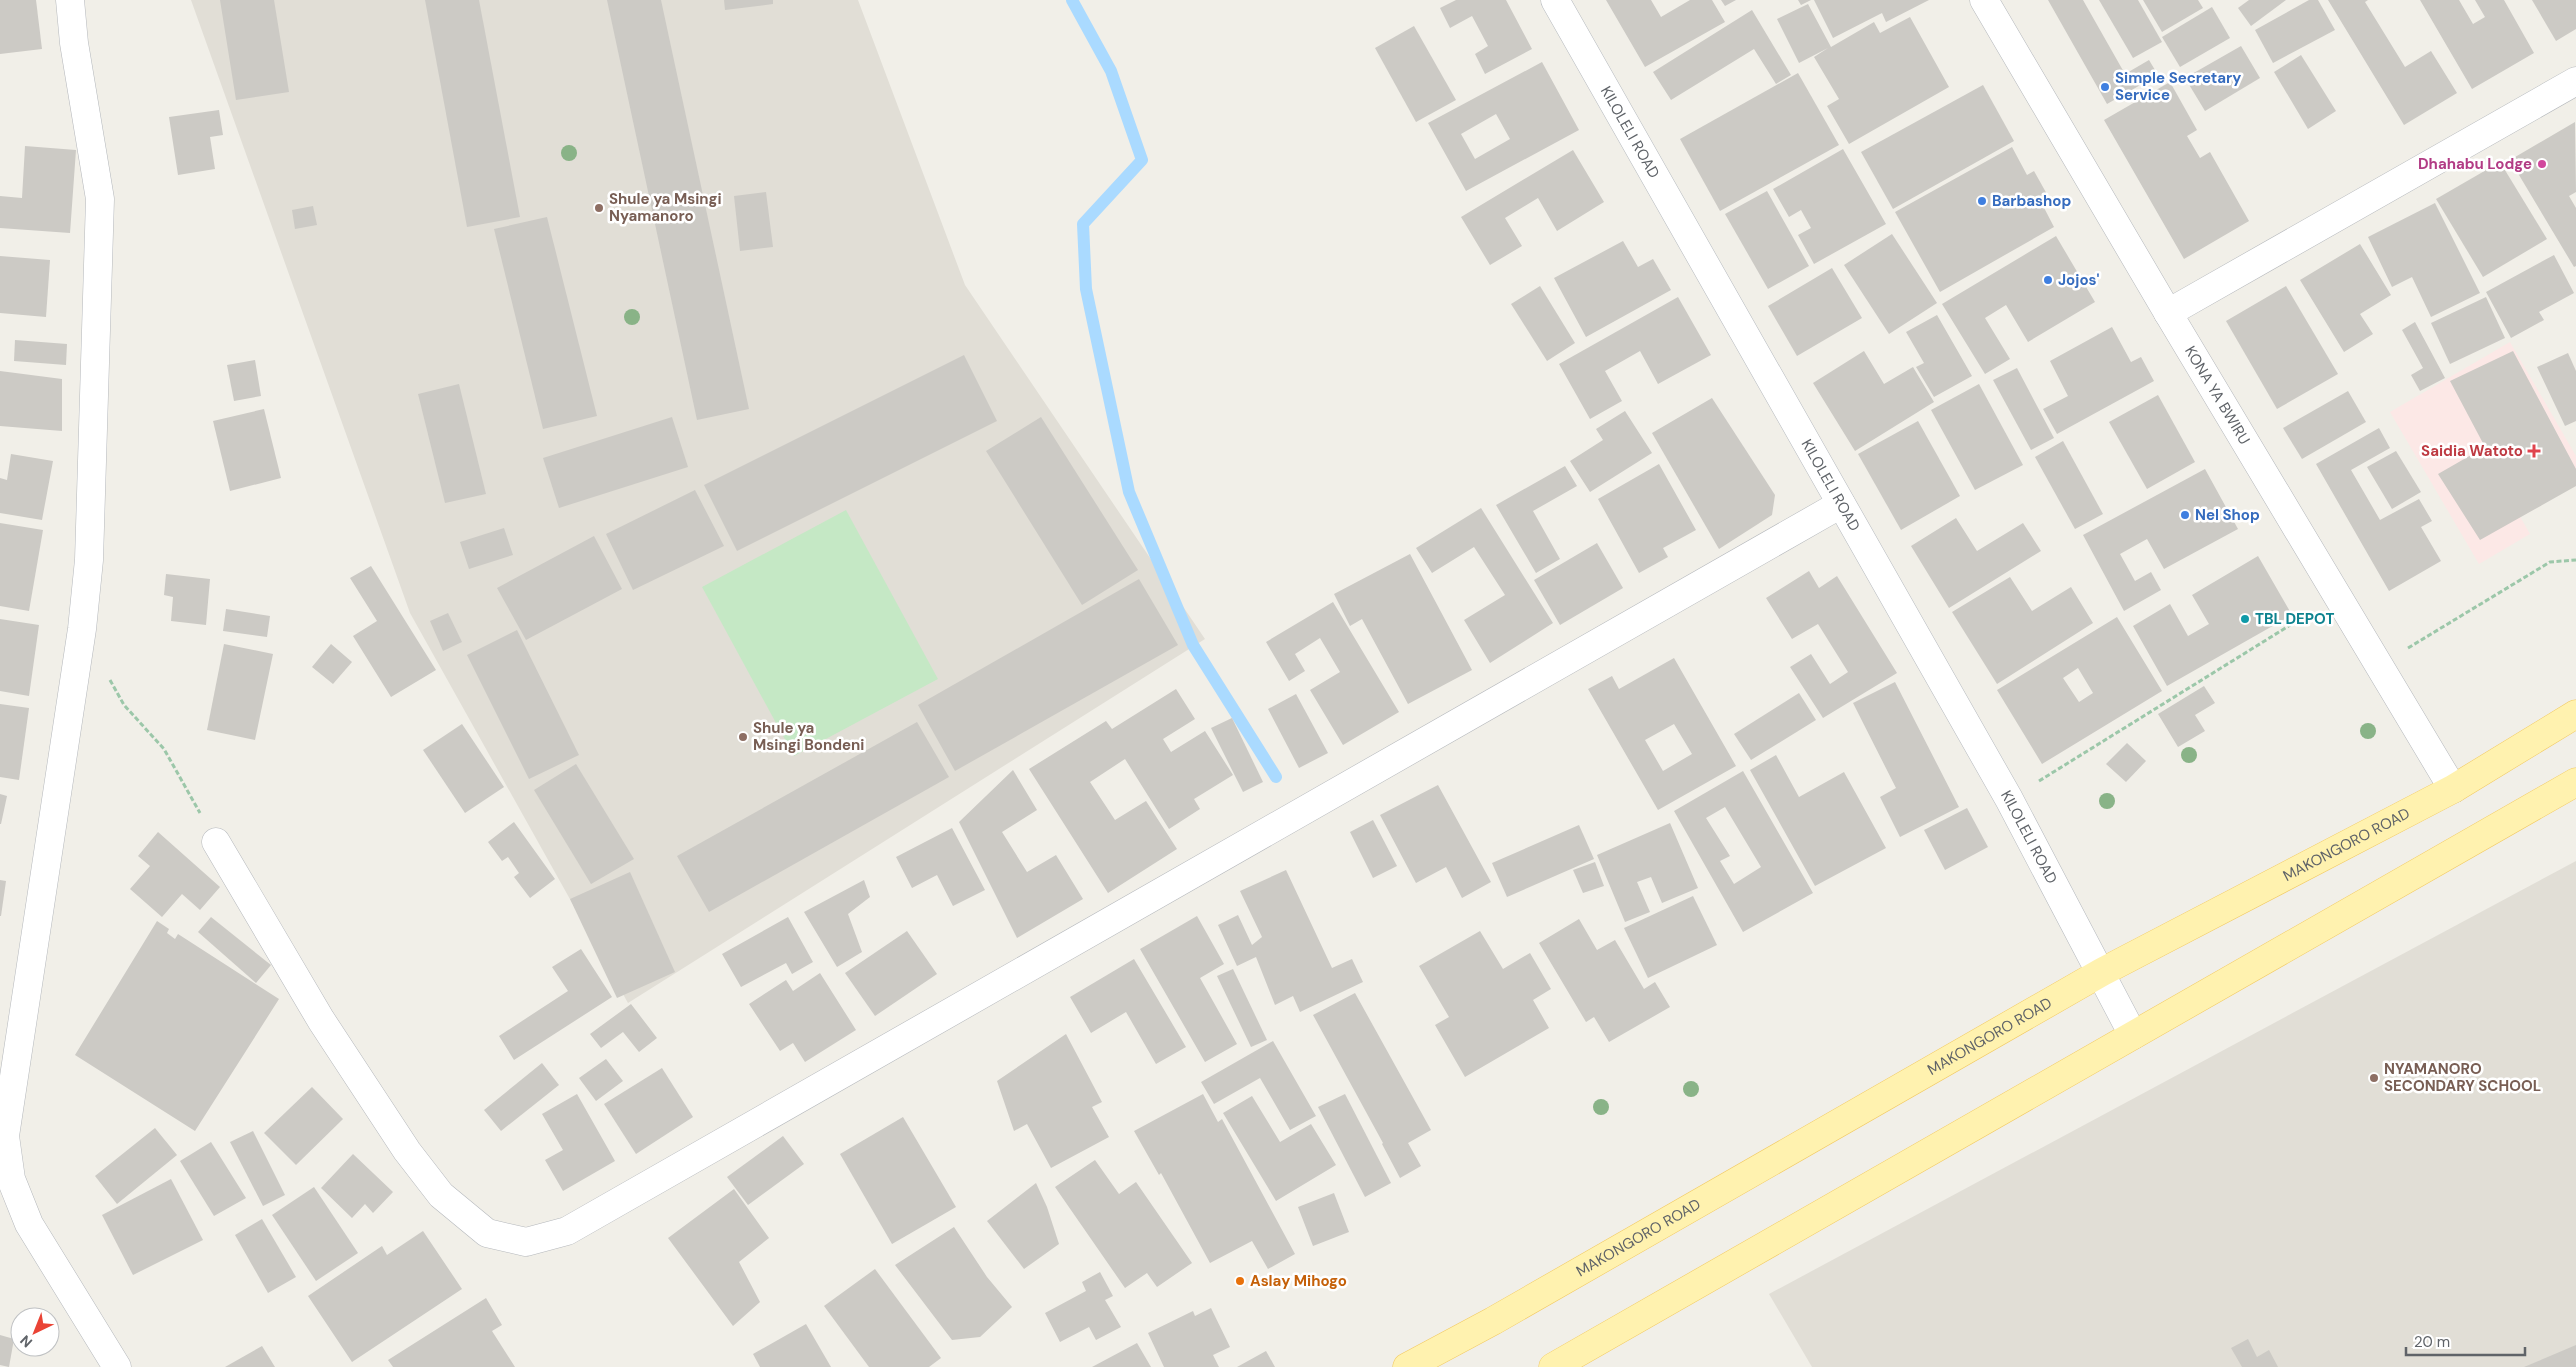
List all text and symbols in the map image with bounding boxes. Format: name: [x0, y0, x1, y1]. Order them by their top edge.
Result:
place label: Simple Secretary Service: [2115, 68, 2241, 105]
marker: Simple Secretary Service: [2099, 81, 2111, 93]
street label: KILOLELI ROAD: [1596, 83, 1664, 182]
place label: Dhahabu Lodge: [2418, 154, 2532, 174]
marker: Dhahabu Lodge: [2536, 158, 2548, 170]
place label: Shule ya Msingi Nyamanoro: [609, 189, 722, 226]
place label: Barbashop: [1992, 191, 2072, 211]
marker: Barbashop: [1976, 195, 1988, 207]
marker: Shule ya Msingi Nyamanoro: [593, 202, 605, 214]
place label: Jojos': [2058, 270, 2100, 290]
marker: Jojos': [2042, 274, 2054, 286]
street label: KONA YA BWIRU: [2180, 342, 2254, 448]
street label: KILOLELI ROAD: [1797, 436, 1865, 535]
place label: Saidia Watoto: [2421, 441, 2523, 461]
marker: Saidia Watoto: [2527, 444, 2541, 458]
place label: Nel Shop: [2195, 505, 2260, 525]
marker: Nel Shop: [2179, 509, 2191, 521]
place label: TBL DEPOT: [2255, 609, 2334, 629]
marker: TBL DEPOT: [2239, 613, 2251, 625]
place label: Shule ya Msingi Bondeni: [753, 718, 864, 755]
marker: Shule ya Msingi Bondeni: [737, 731, 749, 743]
street label: KILOLELI ROAD: [1996, 787, 2062, 887]
street label: MAKONGORO ROAD: [2279, 803, 2413, 886]
street label: MAKONGORO ROAD: [1924, 993, 2056, 1080]
place label: NYAMANORO SECONDARY SCHOOL: [2384, 1059, 2541, 1096]
marker: NYAMANORO SECONDARY SCHOOL: [2368, 1072, 2380, 1084]
street label: MAKONGORO ROAD: [1572, 1194, 1704, 1281]
place label: Aslay Mihogo: [1250, 1271, 1347, 1291]
marker: Aslay Mihogo: [1234, 1275, 1246, 1287]
north arrow: [10, 1307, 60, 1357]
scale bar: [2406, 1324, 2525, 1356]
text: N: [16, 1331, 36, 1352]
text: 20 m: [2414, 1332, 2450, 1352]

